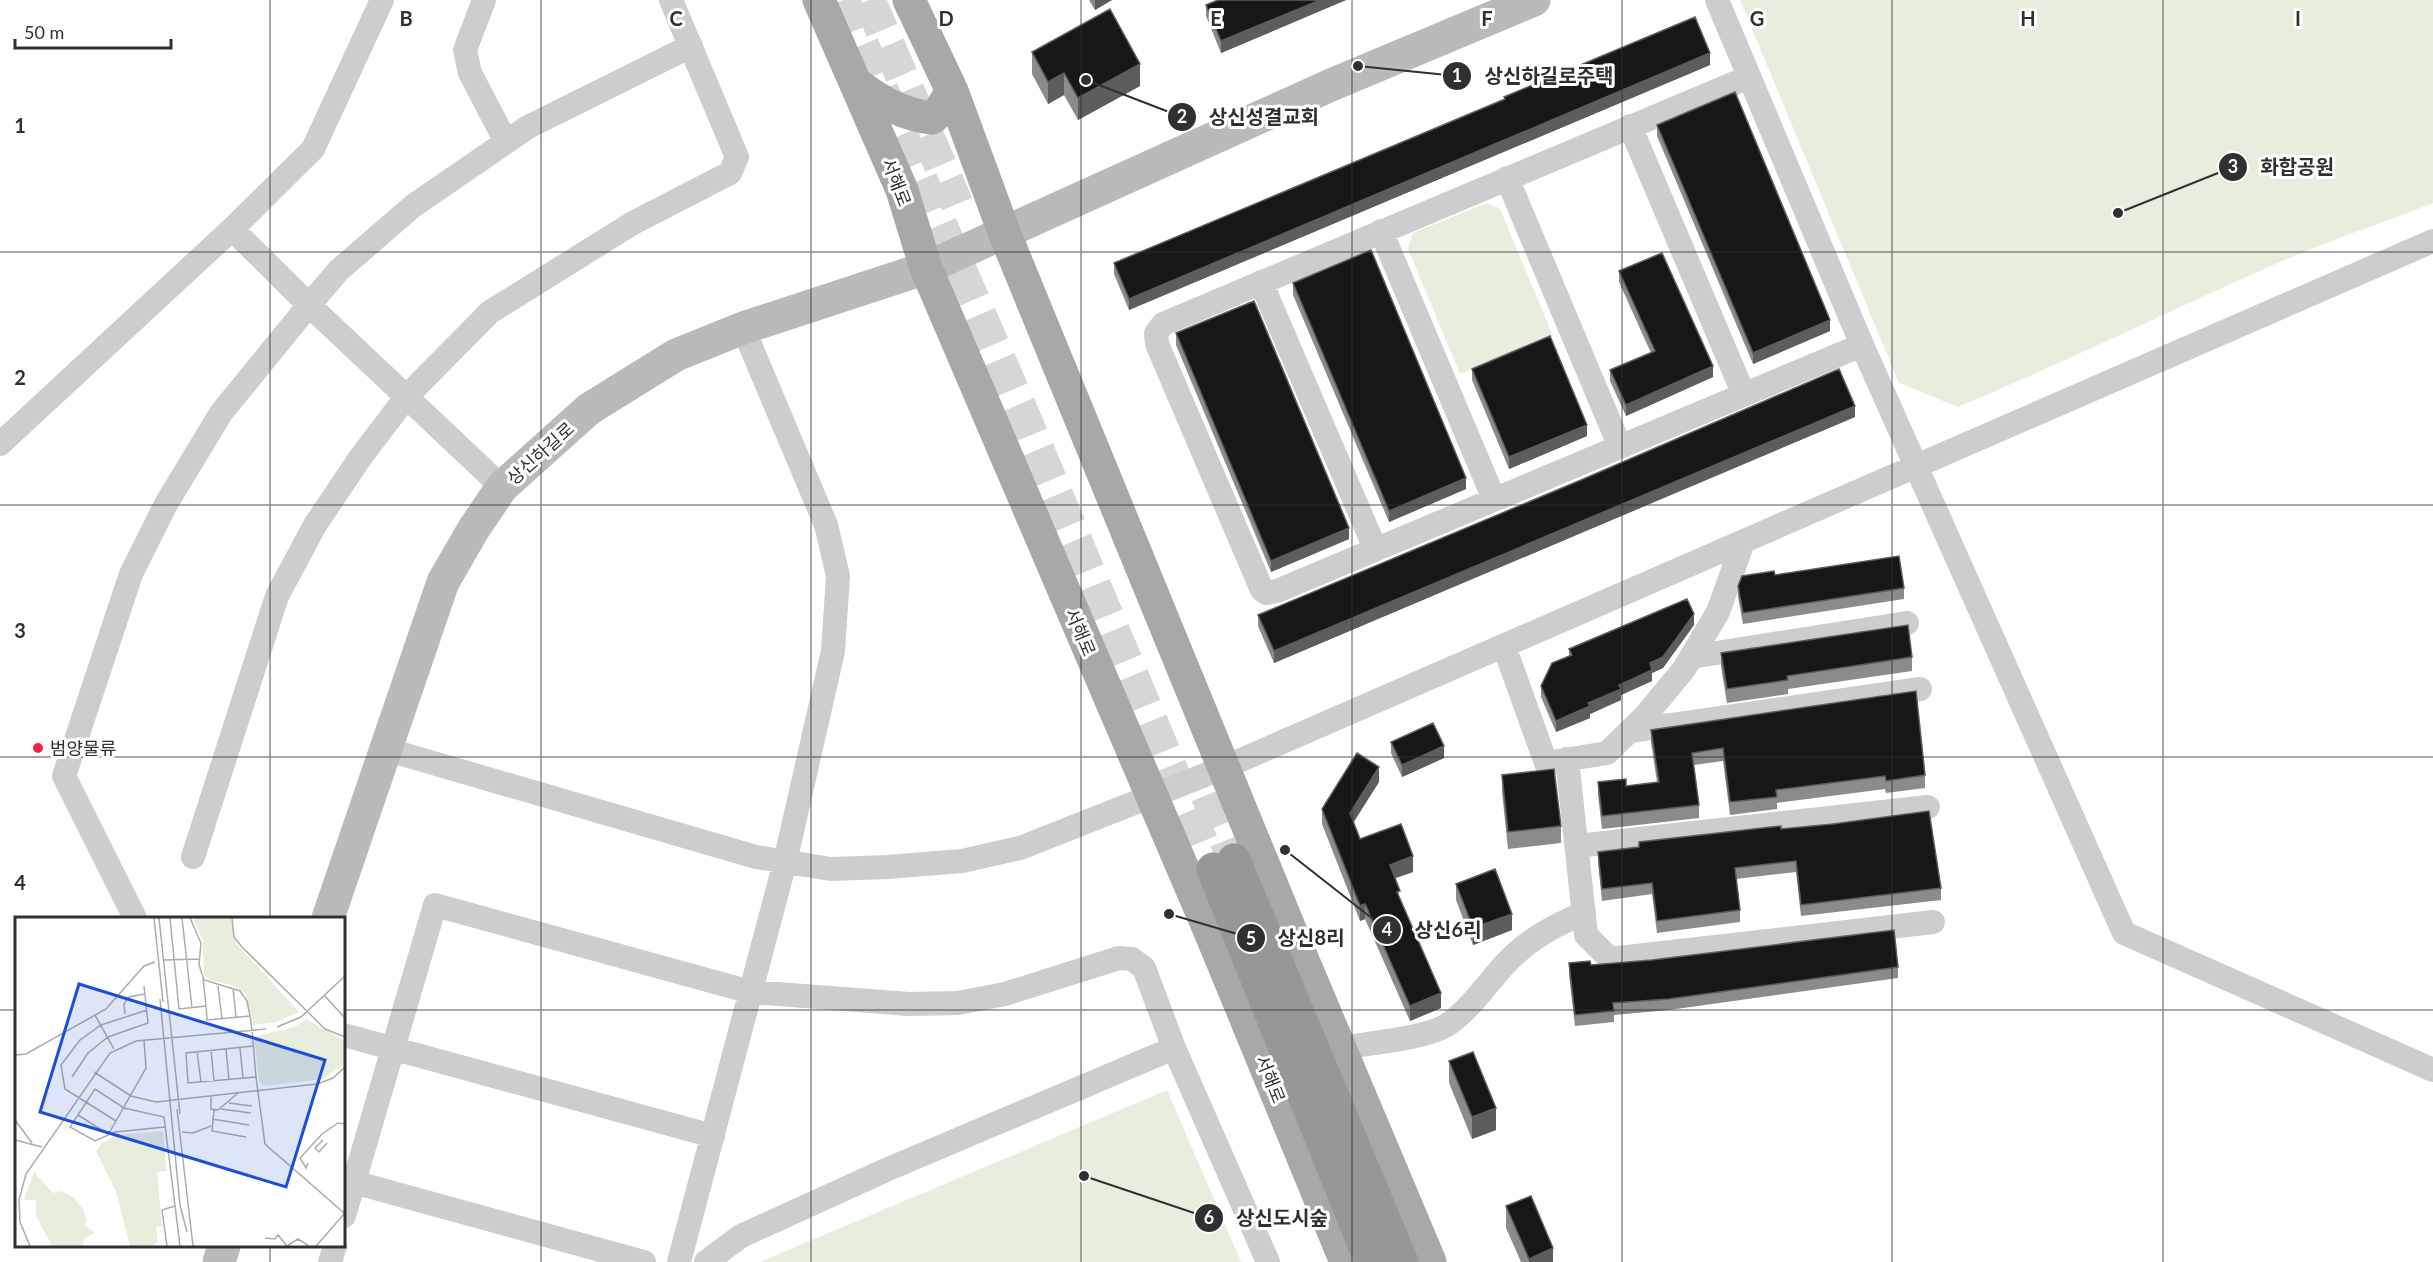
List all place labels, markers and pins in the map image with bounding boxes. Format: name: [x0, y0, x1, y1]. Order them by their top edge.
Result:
callout: 상신하길로주택: [1442, 57, 1625, 95]
callout: 상신성결교회: [1167, 98, 1332, 136]
callout: 화합공원: [2218, 148, 2345, 186]
place label: 범양물류: [50, 737, 116, 759]
marker: 범양물류: [31, 741, 45, 755]
callout: 상신6리: [1372, 911, 1493, 949]
callout: 상신8리: [1236, 919, 1357, 957]
callout: 상신도시숲: [1194, 1199, 1340, 1237]

